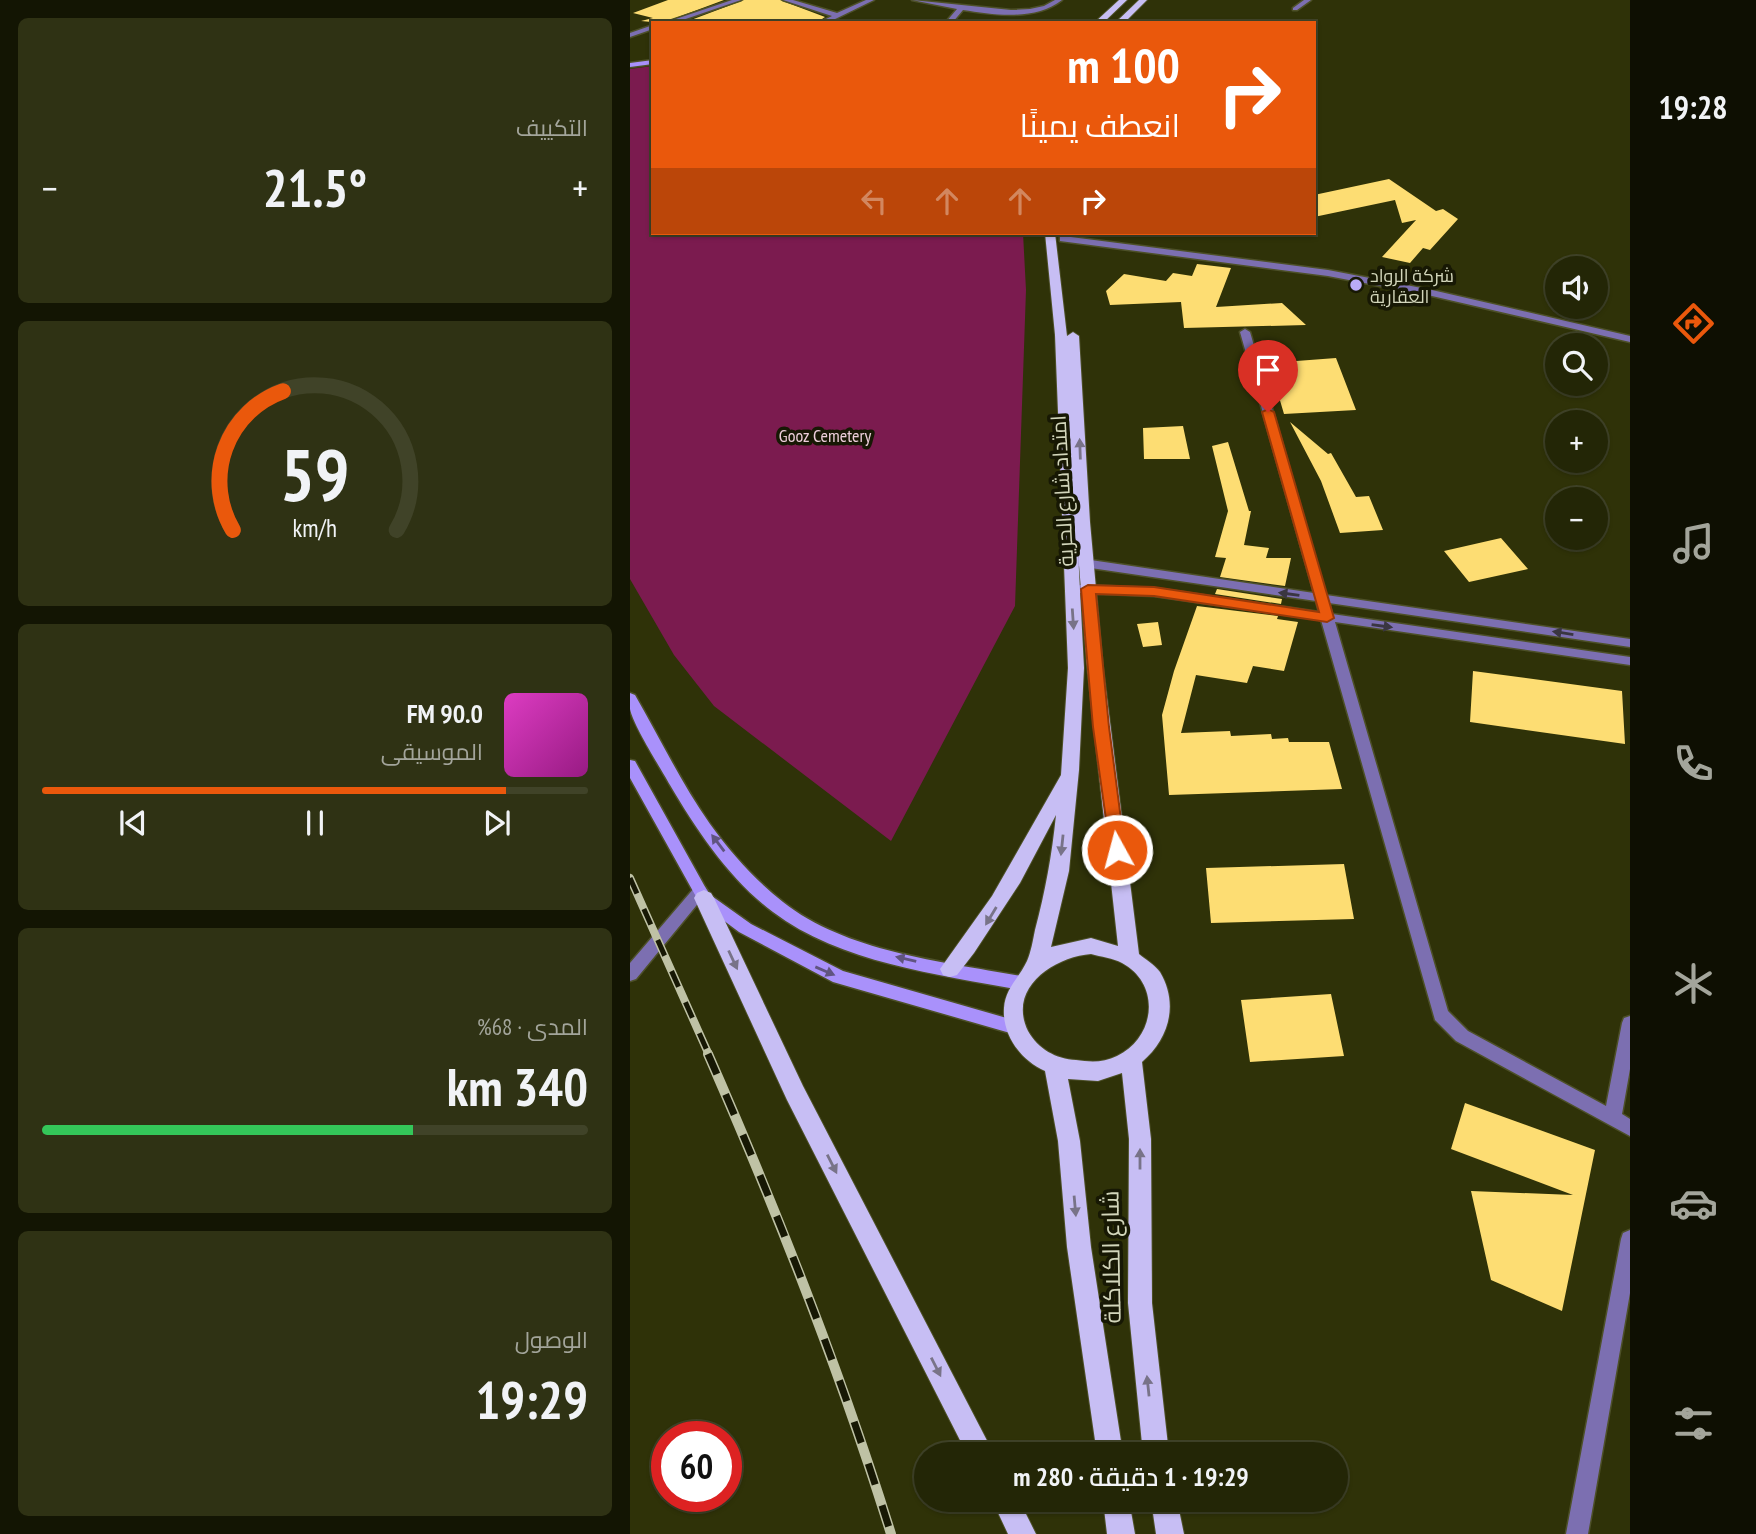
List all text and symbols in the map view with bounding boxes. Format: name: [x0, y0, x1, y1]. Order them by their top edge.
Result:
text: 100 m: [1067, 33, 1180, 97]
icon: right: [1204, 49, 1295, 140]
text: 19:28: [1658, 86, 1728, 128]
text: انعطف يمينًا: [1020, 104, 1180, 146]
text: التكييف: [516, 113, 588, 142]
text: 21.5°: [263, 154, 367, 221]
text: −: [42, 163, 58, 212]
text: +: [572, 163, 588, 212]
icon: left: [855, 182, 893, 220]
icon: ahead: [928, 182, 966, 220]
icon: ahead: [1001, 182, 1039, 220]
icon: right: [1074, 182, 1112, 220]
map controls: [1545, 256, 1608, 550]
button: sound: [1545, 256, 1608, 319]
place label: شركة الرواد العقارية: [1370, 264, 1454, 308]
marker: شركة الرواد العقارية: [1348, 277, 1364, 293]
icon: directions: [1669, 299, 1718, 348]
button: search: [1545, 333, 1608, 396]
pin: [1238, 340, 1298, 412]
icon: arrive: [1249, 351, 1287, 389]
button: +: [1545, 410, 1608, 473]
street label: امتداد شارع الحرية: [1045, 414, 1080, 567]
park label: Gooz Cemetery: [779, 424, 871, 447]
text: 59: [280, 426, 350, 520]
one-way arrow: [1074, 438, 1085, 460]
button: −: [1545, 487, 1608, 550]
text: km/h: [293, 512, 337, 544]
icon: music: [1669, 519, 1718, 568]
one-way arrow: [1278, 588, 1300, 599]
one-way arrow: [1067, 608, 1078, 630]
one-way arrow: [1371, 620, 1393, 631]
one-way arrow: [1552, 627, 1574, 638]
text: 90.0 FM: [407, 697, 483, 730]
text: الموسيقى: [381, 737, 483, 766]
icon: phone: [1669, 739, 1718, 788]
icon: previous: [114, 804, 152, 842]
icon: pause: [296, 804, 334, 842]
icon: next: [478, 804, 516, 842]
position arrow: [1080, 813, 1154, 887]
one-way arrow: [711, 834, 725, 852]
one-way arrow: [1056, 835, 1067, 857]
one-way arrow: [984, 907, 997, 926]
one-way arrow: [727, 950, 739, 970]
one-way arrow: [895, 954, 917, 965]
icon: climate: [1669, 959, 1718, 1008]
one-way arrow: [815, 965, 835, 977]
text: المدى · 68%: [477, 1012, 588, 1041]
text: 340 km: [447, 1053, 588, 1120]
one-way arrow: [1134, 1148, 1146, 1170]
one-way arrow: [826, 1154, 838, 1174]
icon: car: [1669, 1179, 1718, 1228]
street label: شارع الكلاكلة: [1094, 1190, 1129, 1324]
one-way arrow: [1070, 1195, 1081, 1217]
text: الوصول: [515, 1325, 588, 1354]
one-way arrow: [930, 1357, 942, 1377]
text: 19:29: [476, 1366, 588, 1433]
one-way arrow: [1142, 1375, 1153, 1397]
icon: filters: [1669, 1399, 1718, 1448]
speed limit sign: 60: [651, 1421, 742, 1512]
text: 19:29 · 1 دقيقة · 280 m: [1013, 1460, 1249, 1493]

